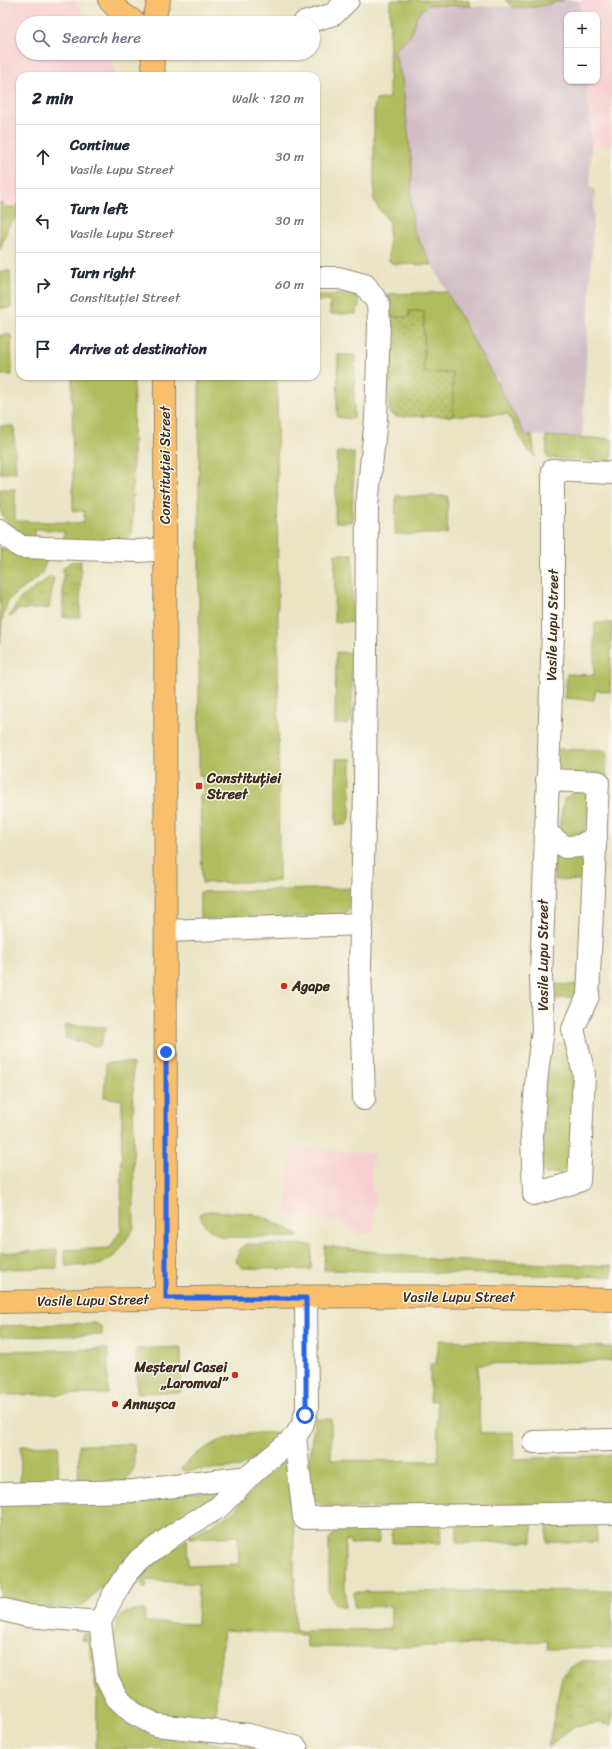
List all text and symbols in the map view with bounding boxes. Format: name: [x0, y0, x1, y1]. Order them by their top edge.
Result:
map controls: [564, 12, 600, 84]
button: +: [564, 12, 600, 48]
search box: [16, 16, 320, 60]
text: Search here: [62, 25, 141, 51]
icon: search: [30, 27, 52, 49]
button: −: [564, 48, 600, 84]
text: 2 min: [32, 83, 73, 113]
text: Walk · 120 m: [232, 87, 304, 110]
text: Continue: [70, 132, 130, 158]
text: 30 m: [275, 145, 304, 168]
icon: ahead: [32, 146, 54, 168]
text: Vasile Lupu Street: [70, 158, 174, 181]
text: Turn left: [70, 196, 128, 222]
text: 30 m: [275, 209, 304, 232]
icon: left: [32, 210, 54, 232]
text: Vasile Lupu Street: [70, 222, 174, 245]
text: Turn right: [70, 260, 135, 286]
text: 60 m: [275, 273, 304, 296]
icon: right: [32, 274, 54, 296]
text: Constituției Street: [70, 286, 180, 309]
text: Arrive at destination: [70, 336, 207, 362]
icon: arrive: [32, 338, 54, 360]
street label: Constituției Street: [153, 404, 178, 524]
street label: Vasile Lupu Street: [539, 568, 566, 681]
place label: Constituției Street: [206, 766, 282, 807]
marker: Constituției Street: [194, 781, 204, 791]
street label: Vasile Lupu Street: [531, 898, 556, 1011]
place label: Agape: [291, 974, 331, 999]
marker: Agape: [279, 981, 289, 991]
route end: [157, 1043, 175, 1061]
street label: Vasile Lupu Street: [403, 1285, 516, 1310]
street label: Vasile Lupu Street: [37, 1287, 150, 1314]
place label: Meșterul Casei „Laromval”: [133, 1355, 229, 1396]
marker: Meșterul Casei „Laromval”: [230, 1370, 240, 1380]
place label: Annușca: [122, 1392, 176, 1417]
marker: Annușca: [110, 1399, 120, 1409]
route start: [296, 1406, 314, 1424]

